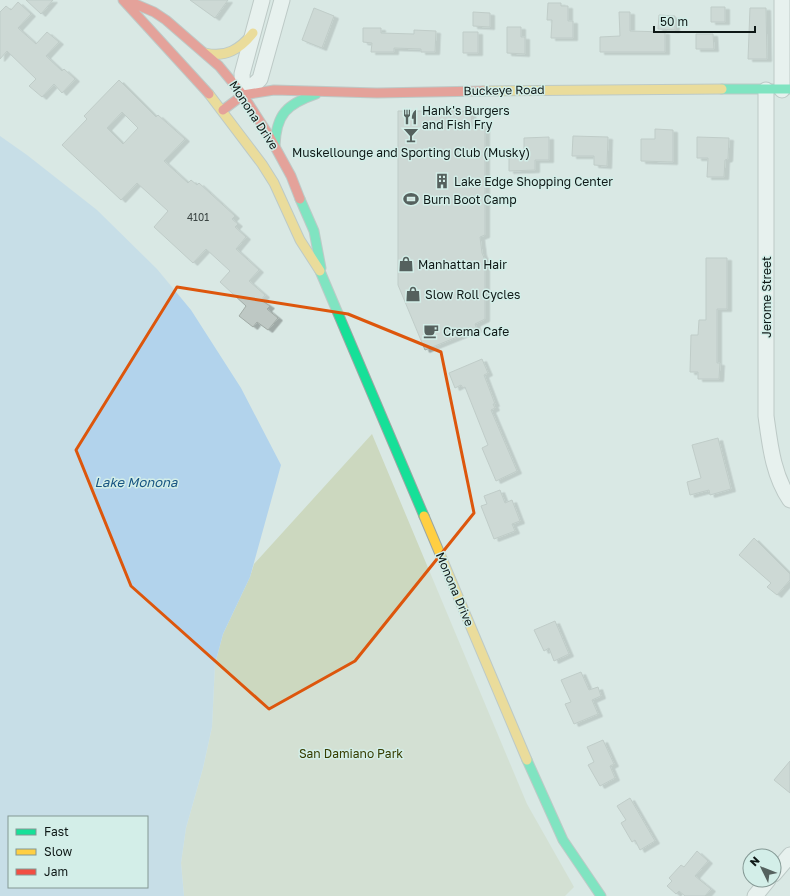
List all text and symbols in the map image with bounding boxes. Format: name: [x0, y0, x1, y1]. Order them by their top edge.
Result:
scale bar: [654, 8, 755, 34]
text: 50 m: [660, 14, 688, 29]
street label: Monona Drive: [226, 78, 282, 152]
street label: Buckeye Road: [463, 82, 545, 98]
place label: Hank's Burgers and Fish Fry: [422, 103, 510, 132]
restaurant icon: Hank's Burgers and Fish Fry: [401, 108, 419, 126]
bar icon: Muskellounge and Sporting Club (Musky): [402, 126, 420, 144]
place label: Muskellounge and Sporting Club (Musky): [292, 145, 530, 160]
building icon: Lake Edge Shopping Center: [433, 172, 451, 190]
place label: Lake Edge Shopping Center: [454, 174, 613, 189]
sports icon: Burn Boot Camp: [402, 190, 420, 208]
place label: Burn Boot Camp: [423, 192, 517, 207]
house number: 4101: [187, 211, 209, 223]
shop icon: Manhattan Hair: [397, 255, 415, 273]
street label: Jerome Street: [759, 256, 774, 338]
place label: Manhattan Hair: [418, 257, 507, 272]
shop icon: Slow Roll Cycles: [404, 285, 422, 303]
place label: Slow Roll Cycles: [425, 287, 520, 302]
cafe icon: Crema Cafe: [422, 322, 440, 340]
place label: Crema Cafe: [443, 324, 509, 339]
water label: Lake Monona: [95, 474, 178, 490]
street label: Monona Drive: [433, 550, 477, 628]
park label: San Damiano Park: [299, 746, 403, 761]
legend: [8, 816, 148, 888]
text: Fast: [44, 824, 69, 839]
text: Slow: [44, 844, 72, 859]
north arrow: [742, 848, 782, 888]
text: N: [747, 853, 762, 868]
text: Jam: [44, 864, 68, 879]

